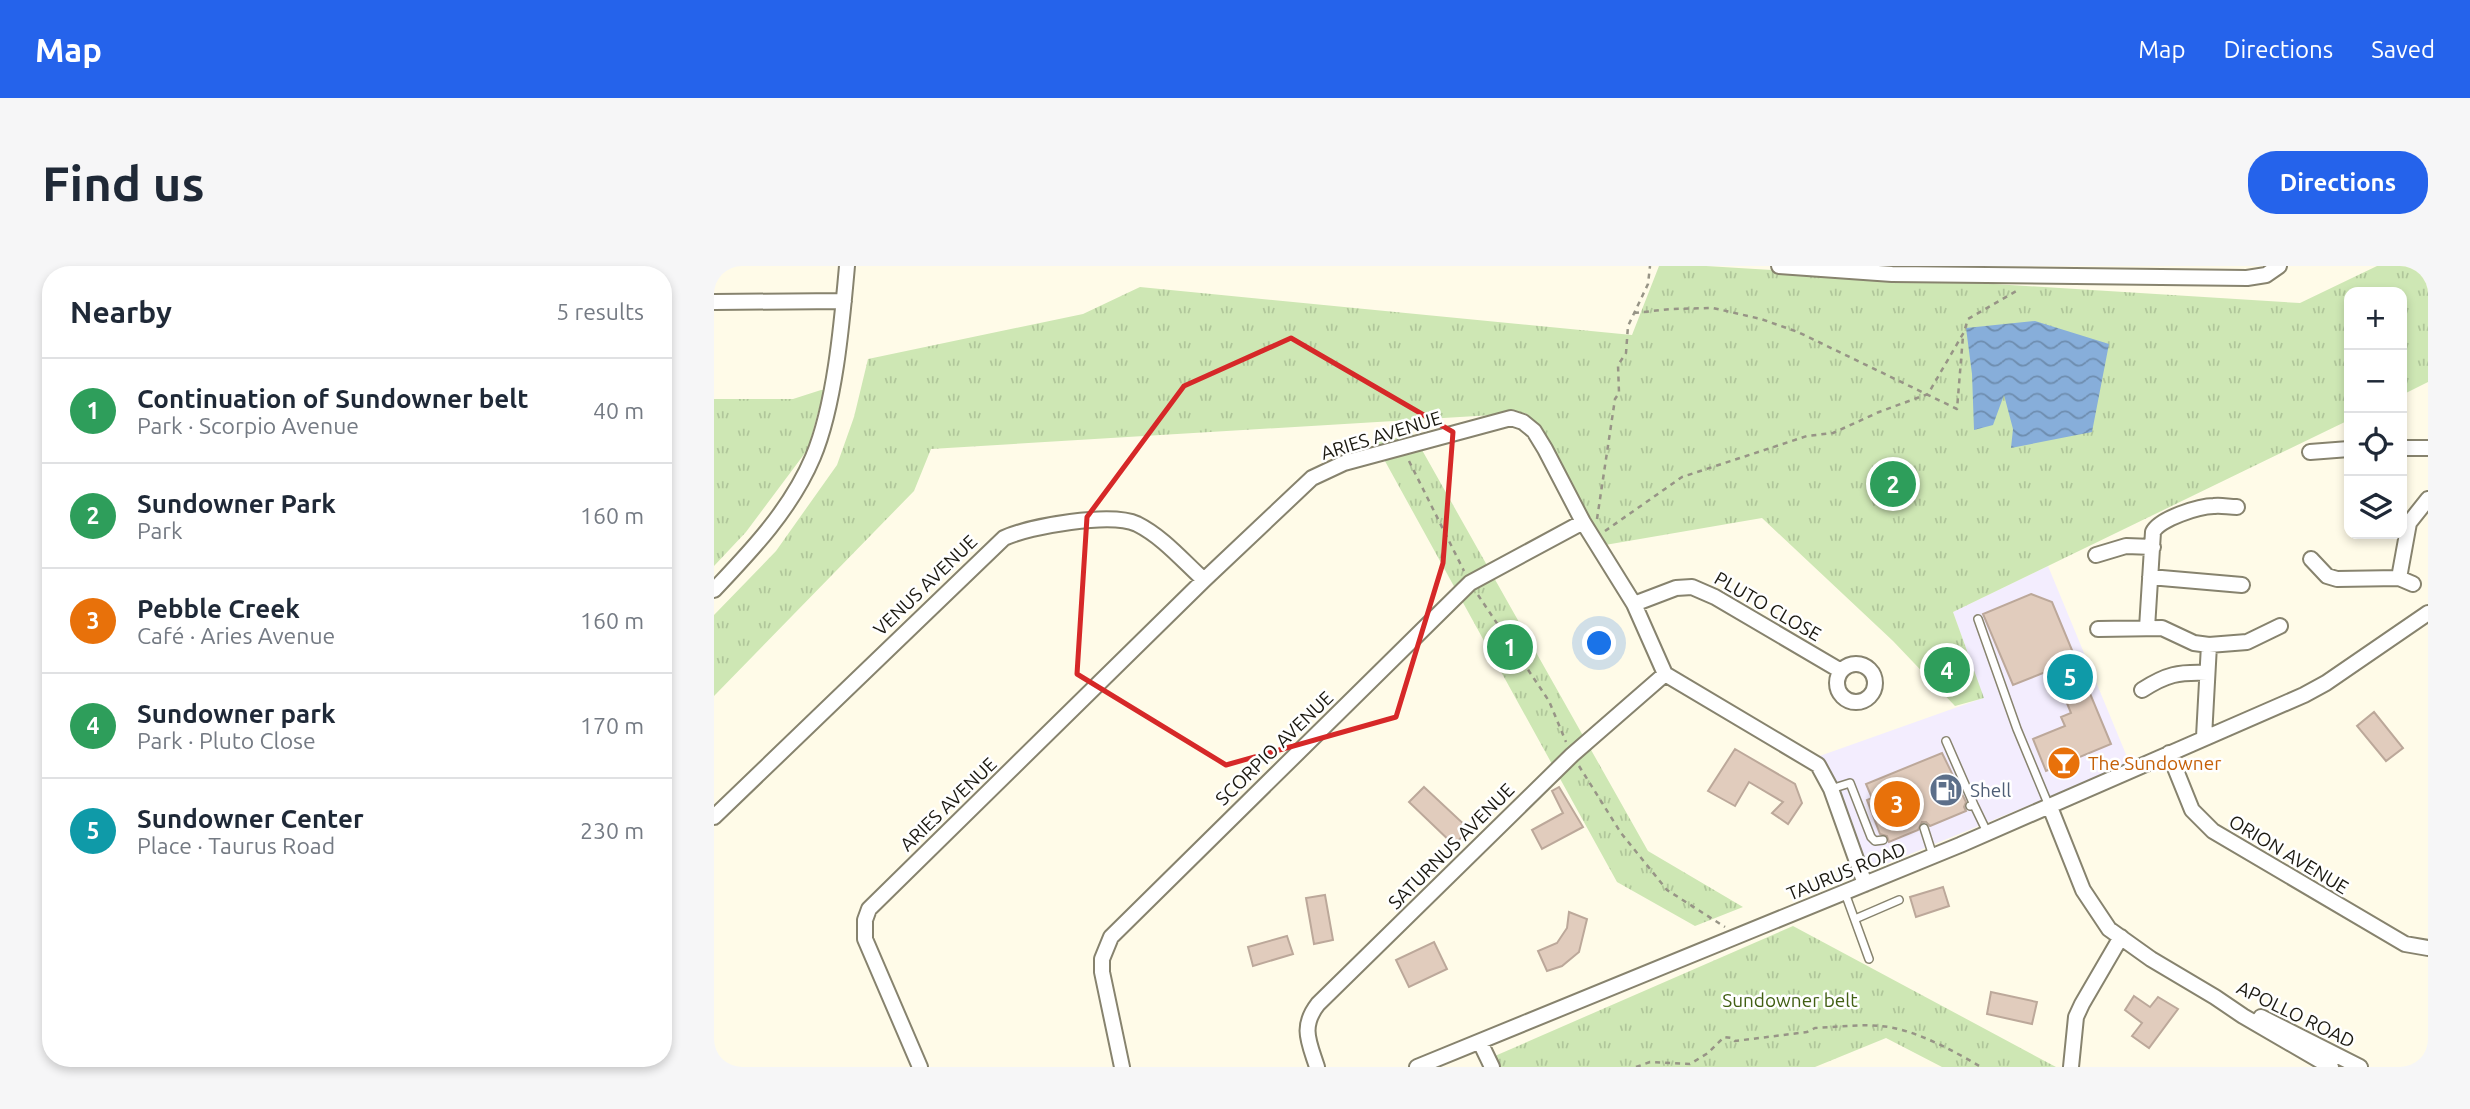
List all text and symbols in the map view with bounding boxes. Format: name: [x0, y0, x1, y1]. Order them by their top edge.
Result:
text: Map: [35, 31, 102, 68]
text: Map: [2138, 36, 2185, 63]
text: Directions: [2223, 36, 2333, 63]
text: Saved: [2371, 36, 2435, 63]
button: Directions: [2248, 151, 2428, 214]
text: Find us: [42, 155, 205, 210]
map controls: [2344, 287, 2407, 539]
button: +: [2344, 287, 2407, 350]
text: Nearby: [70, 295, 172, 329]
text: 5 results: [556, 299, 644, 324]
button: −: [2344, 350, 2407, 413]
text: Continuation of Sundowner belt: [137, 384, 528, 413]
text: 1: [87, 398, 99, 423]
text: 40 m: [593, 398, 644, 423]
street label: ARIES AVENUE: [1318, 406, 1444, 464]
text: Park · Scorpio Avenue: [137, 413, 359, 438]
button: locate: [2344, 413, 2407, 476]
pin: 2: [1870, 458, 1916, 510]
button: layers: [2344, 476, 2407, 539]
text: Sundowner Park: [137, 489, 336, 518]
text: 2: [87, 503, 99, 528]
text: 160 m: [580, 503, 644, 528]
text: Park: [137, 518, 183, 543]
street label: VENUS AVENUE: [869, 530, 981, 640]
street label: PLUTO CLOSE: [1711, 567, 1825, 645]
text: Pebble Creek: [137, 594, 300, 623]
text: 3: [87, 608, 99, 633]
text: 160 m: [580, 608, 644, 633]
pin: 1: [1487, 621, 1533, 673]
text: Café · Aries Avenue: [137, 623, 335, 648]
your location: [1582, 626, 1616, 660]
pin: 4: [1924, 644, 1970, 696]
pin: 5: [2047, 651, 2093, 703]
street label: SCORPIO AVENUE: [1211, 686, 1337, 810]
text: Sundowner park: [137, 699, 336, 728]
text: 4: [87, 713, 99, 738]
text: 170 m: [580, 713, 644, 738]
text: Park · Pluto Close: [137, 728, 316, 753]
bar icon: The Sundowner: [2045, 744, 2083, 782]
place label: The Sundowner: [2088, 752, 2221, 774]
street label: ARIES AVENUE: [895, 753, 1001, 855]
fuel station icon: Shell: [1927, 771, 1965, 809]
pin: 3: [1874, 778, 1920, 830]
street label: SATURNUS AVENUE: [1384, 779, 1518, 913]
place label: Shell: [1970, 779, 2011, 801]
text: Sundowner Center: [137, 804, 364, 833]
street label: ORION AVENUE: [2225, 810, 2353, 898]
text: 5: [87, 818, 99, 843]
text: 230 m: [580, 818, 644, 843]
text: Place · Taurus Road: [137, 833, 335, 858]
street label: TAURUS ROAD: [1783, 837, 1909, 905]
street label: APOLLO ROAD: [2233, 976, 2359, 1052]
park label: Sundowner belt: [1722, 989, 1858, 1011]

